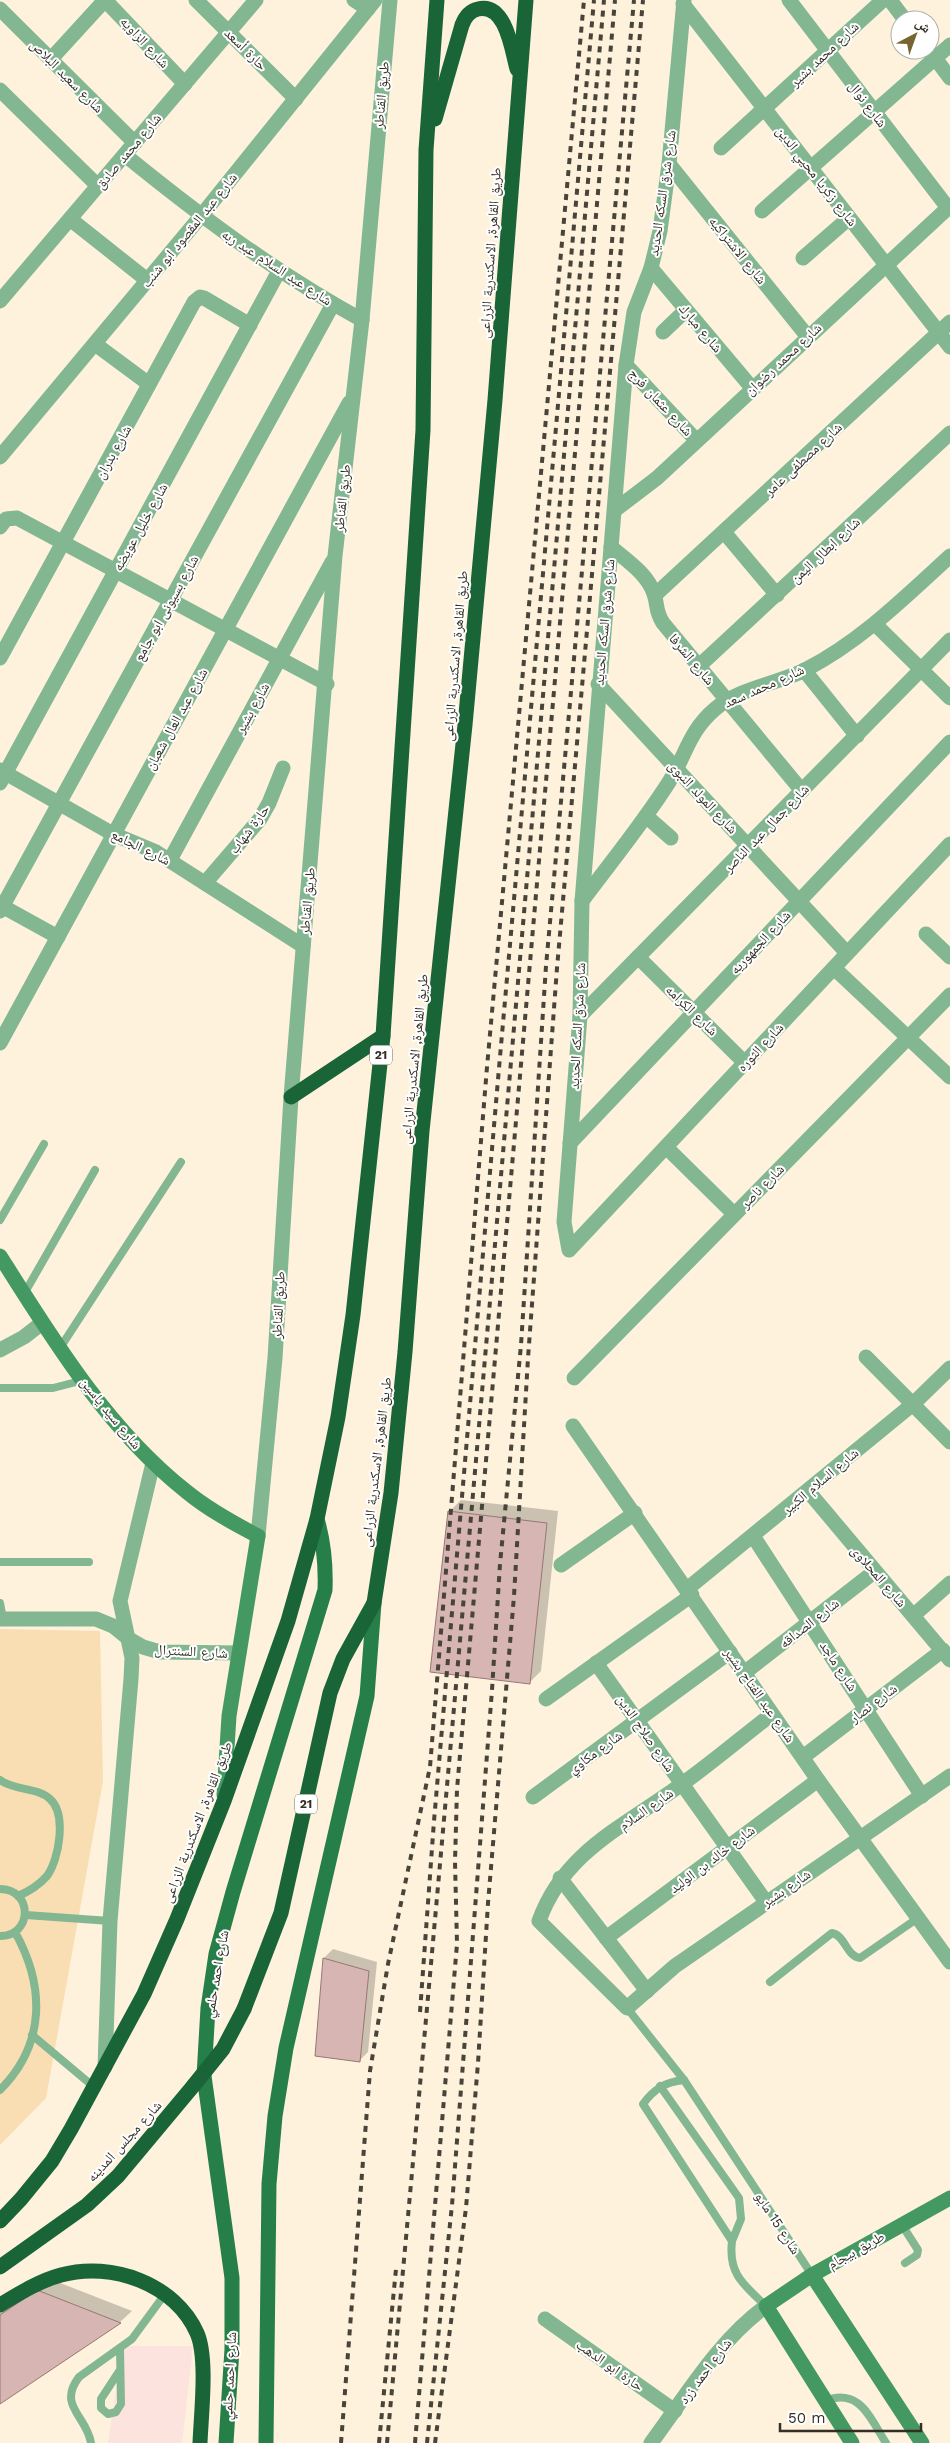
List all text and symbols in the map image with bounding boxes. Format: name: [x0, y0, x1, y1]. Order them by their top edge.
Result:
north arrow: [890, 10, 940, 60]
street label: شارع الزاويه: [116, 13, 173, 72]
text: ش: [912, 14, 934, 37]
street label: شارع محمد بشير: [786, 18, 863, 92]
street label: حارة أسعد: [221, 24, 271, 74]
street label: شارع سعيد البلاص: [26, 36, 107, 117]
street label: طريق القناطر: [370, 61, 394, 131]
street label: شارع نوال: [844, 78, 890, 131]
street label: شارع محمد صادق: [92, 110, 166, 193]
street label: شارع زكريا محيي الدين: [770, 123, 861, 231]
street label: شارع شرق السكه الحديد: [645, 129, 681, 257]
street label: طريق القاهرة, الاسكندرية الزراعى: [476, 167, 506, 339]
street label: شارع عبد المقصود ابو شنب: [138, 170, 242, 292]
street label: شارع الاشتراكيه: [704, 213, 770, 288]
street label: شارع عبد السلام عبد ربه: [218, 225, 335, 310]
street label: شارع مبارك: [674, 300, 726, 357]
street label: شارع محمد رضوان: [741, 319, 826, 400]
street label: شارع عثمان فرج: [624, 365, 696, 440]
street label: شارع مصطفى عامر: [760, 419, 846, 501]
street label: شارع بدران: [92, 422, 136, 483]
street label: طريق القناطر: [330, 463, 355, 534]
street label: شارع خليل عويضه: [109, 480, 172, 574]
street label: شارع ابطال اليمن: [787, 514, 864, 588]
street label: شارع بسيونى ابو جامع: [130, 552, 203, 665]
street label: شارع شرق السكه الحديد: [591, 558, 619, 686]
street label: طريق القاهرة, الاسكندرية الزراعى: [440, 570, 472, 742]
street label: شارع الشرفا: [664, 630, 718, 689]
street label: شارع محمد سعد: [721, 661, 807, 713]
street label: شارع عبد العال شعبان: [141, 665, 212, 774]
street label: شارع بشير: [231, 680, 274, 738]
street label: شارع المولد النبوى: [664, 757, 741, 838]
street label: شارع جمال عبد الناصر: [719, 781, 813, 877]
street label: حارة شهاب: [225, 801, 273, 857]
street label: شارع الجامع: [108, 826, 173, 870]
street label: طريق القناطر: [296, 867, 320, 937]
street label: شارع الجمهوريه: [726, 907, 795, 979]
street label: شارع شرق السكه الحديد: [566, 962, 590, 1090]
street label: طريق القاهرة, الاسكندرية الزراعى: [397, 973, 433, 1145]
street label: شارع الكرامه: [661, 981, 721, 1040]
street label: شارع الثوره: [734, 1019, 788, 1076]
road number: 21: [370, 1046, 392, 1064]
street label: شارع ناصر: [736, 1161, 789, 1213]
street label: طريق القناطر: [268, 1271, 290, 1340]
street label: شارع سيد ياسين: [76, 1374, 145, 1453]
street label: طريق القاهرة, الاسكندرية الزراعى: [358, 1376, 396, 1548]
street label: شارع السلام الكبير: [778, 1444, 863, 1520]
street label: شارع المحلاوى: [846, 1542, 910, 1611]
street label: شارع الصداقه: [776, 1595, 843, 1653]
street label: شارع ماجد: [815, 1638, 861, 1695]
street label: شارع السنترال: [154, 1641, 228, 1663]
street label: شارع عبد الفتاح بشير: [719, 1644, 799, 1747]
street label: شارع نصار: [845, 1680, 901, 1728]
street label: شارع صلاح الدين: [612, 1691, 679, 1776]
street label: شارع مكاوي: [565, 1727, 627, 1780]
street label: طريق القاهرة, الاسكندرية الزراعى: [159, 1739, 237, 1906]
street label: شارع السلام: [616, 1785, 677, 1835]
road number: 21: [295, 1795, 317, 1814]
street label: شارع خالد بن الوليد: [666, 1822, 759, 1898]
street label: شارع بشير: [758, 1866, 814, 1912]
street label: شارع احمد حلمي: [200, 1929, 235, 2020]
street label: شارع مجلس المدينه: [83, 2097, 166, 2186]
street label: شارع 15 مايو: [750, 2189, 804, 2258]
street label: طريق بيجام: [825, 2228, 888, 2274]
street label: شارع احمد حلمي: [219, 2331, 243, 2421]
street label: شارع احمد زرد: [675, 2335, 736, 2408]
street label: حارة ابو الدهب: [573, 2336, 647, 2395]
scale bar: [780, 2400, 921, 2432]
text: 50 m: [788, 2409, 825, 2427]

